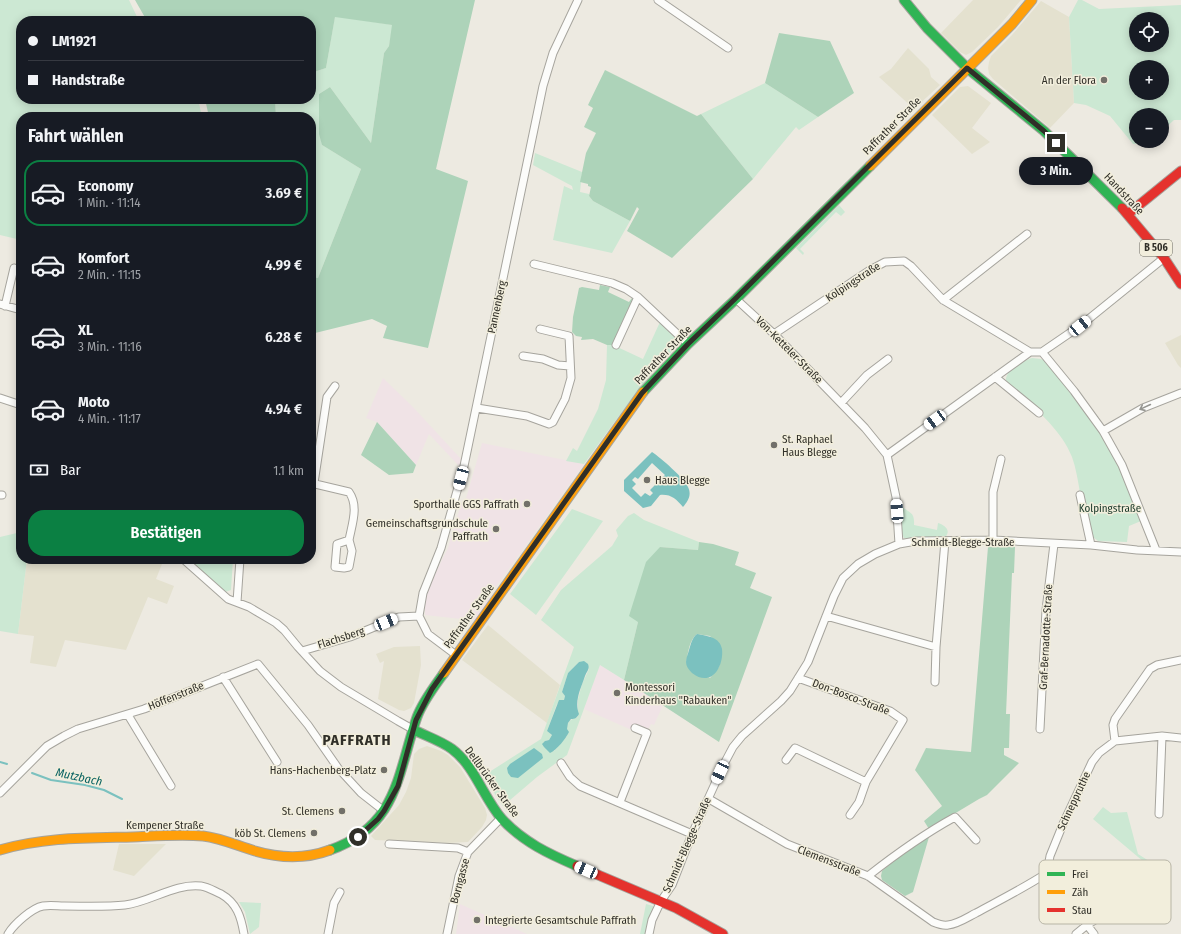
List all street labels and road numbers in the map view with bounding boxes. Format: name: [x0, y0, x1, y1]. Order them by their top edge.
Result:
street label: Paffrather Straße: [860, 94, 924, 158]
street label: Handstraße: [1101, 170, 1147, 218]
road number: B 506: [1140, 240, 1172, 256]
street label: Kolpingstraße: [823, 260, 883, 304]
street label: Pannenberg: [485, 279, 509, 335]
street label: Von-Ketteler-Straße: [753, 314, 825, 386]
street label: Paffrather Straße: [632, 323, 694, 387]
street label: Schmidt-Blegge-Straße: [911, 536, 1015, 549]
street label: Paffrather Straße: [441, 581, 497, 651]
street label: Graf-Bernadotte-Straße: [1037, 584, 1055, 690]
street label: Flachsberg: [316, 624, 367, 652]
street label: Don-Bosco-Straße: [811, 676, 891, 718]
street label: Höffenstraße: [146, 679, 206, 713]
street label: Dellbrücker Straße: [462, 744, 522, 820]
street label: Schneppruthe: [1055, 770, 1093, 832]
street label: Schmidt-Blegge-Straße: [660, 795, 714, 895]
street label: Kempener Straße: [126, 819, 204, 832]
street label: Clemensstraße: [796, 843, 862, 879]
street label: Borngasse: [448, 857, 472, 905]

